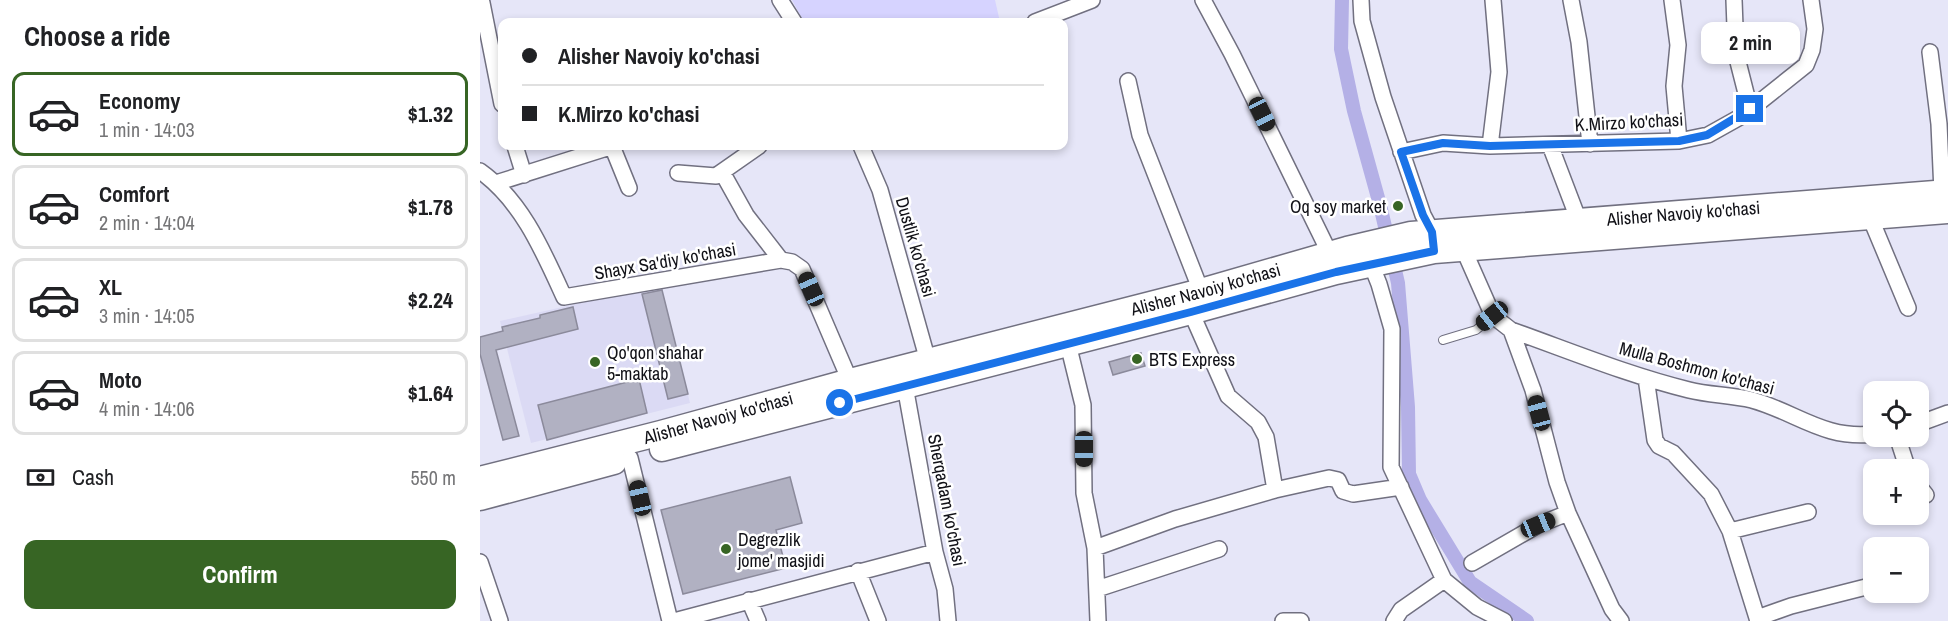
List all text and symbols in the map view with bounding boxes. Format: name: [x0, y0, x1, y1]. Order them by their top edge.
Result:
text: Choose a ride: [24, 18, 170, 54]
callout: 2 min: [1700, 22, 1800, 64]
text: 2 min: [1729, 29, 1772, 56]
text: Alisher Navoiy ko'chasi: [558, 41, 760, 71]
text: Economy: [99, 86, 180, 116]
icon: car: [27, 87, 81, 141]
car: [1246, 94, 1278, 134]
route end: [1736, 95, 1763, 122]
text: $1.32: [408, 99, 453, 129]
text: K.Mirzo ko'chasi: [558, 99, 700, 129]
street label: K.Mirzo ko'chasi: [1574, 107, 1684, 137]
text: 1 min · 14:03: [99, 116, 195, 143]
text: Comfort: [99, 179, 169, 209]
icon: car: [27, 180, 81, 234]
text: $1.78: [408, 192, 453, 222]
street label: Dustlik ko'chasi: [890, 194, 942, 300]
place label: Oq soy market: [1290, 194, 1386, 219]
street label: Alisher Navoiy ko'chasi: [1605, 194, 1761, 231]
marker: Oq soy market: [1391, 199, 1405, 213]
text: 2 min · 14:04: [99, 209, 195, 236]
street label: Shayx Sa'diy ko'chasi: [592, 236, 738, 286]
street label: Alisher Navoiy ko'chasi: [1127, 256, 1283, 321]
car: [795, 269, 827, 309]
text: XL: [99, 272, 122, 302]
icon: car: [27, 273, 81, 327]
text: $2.24: [408, 285, 453, 315]
car: [1472, 298, 1512, 334]
text: 3 min · 14:05: [99, 302, 195, 329]
street label: Mulla Boshmon ko'chasi: [1617, 335, 1777, 401]
place label: Qo'qon shahar 5-maktab: [607, 340, 703, 386]
place label: BTS Express: [1149, 347, 1235, 372]
marker: BTS Express: [1130, 352, 1144, 366]
marker: Qo'qon shahar 5-maktab: [588, 355, 602, 369]
text: Moto: [99, 365, 142, 395]
icon: car: [27, 366, 81, 420]
text: $1.64: [408, 378, 453, 408]
map controls: [1863, 381, 1929, 603]
button: locate: [1863, 381, 1929, 447]
street label: Alisher Navoiy ko'chasi: [640, 385, 796, 450]
route start: [826, 389, 853, 416]
car: [1526, 393, 1552, 433]
text: 4 min · 14:06: [99, 395, 195, 422]
car: [1075, 431, 1093, 467]
street label: Sherqadam ko'chasi: [922, 432, 972, 568]
button: +: [1863, 459, 1929, 525]
icon: cash: [24, 461, 57, 494]
text: Cash: [72, 462, 114, 492]
text: 550 m: [410, 464, 456, 491]
car: [627, 478, 653, 518]
car: [1518, 510, 1558, 540]
place label: Degrezlik jome' masjidi: [737, 527, 825, 573]
button: −: [1863, 537, 1929, 603]
button: Confirm: [24, 540, 456, 609]
marker: Degrezlik jome' masjidi: [719, 542, 733, 556]

